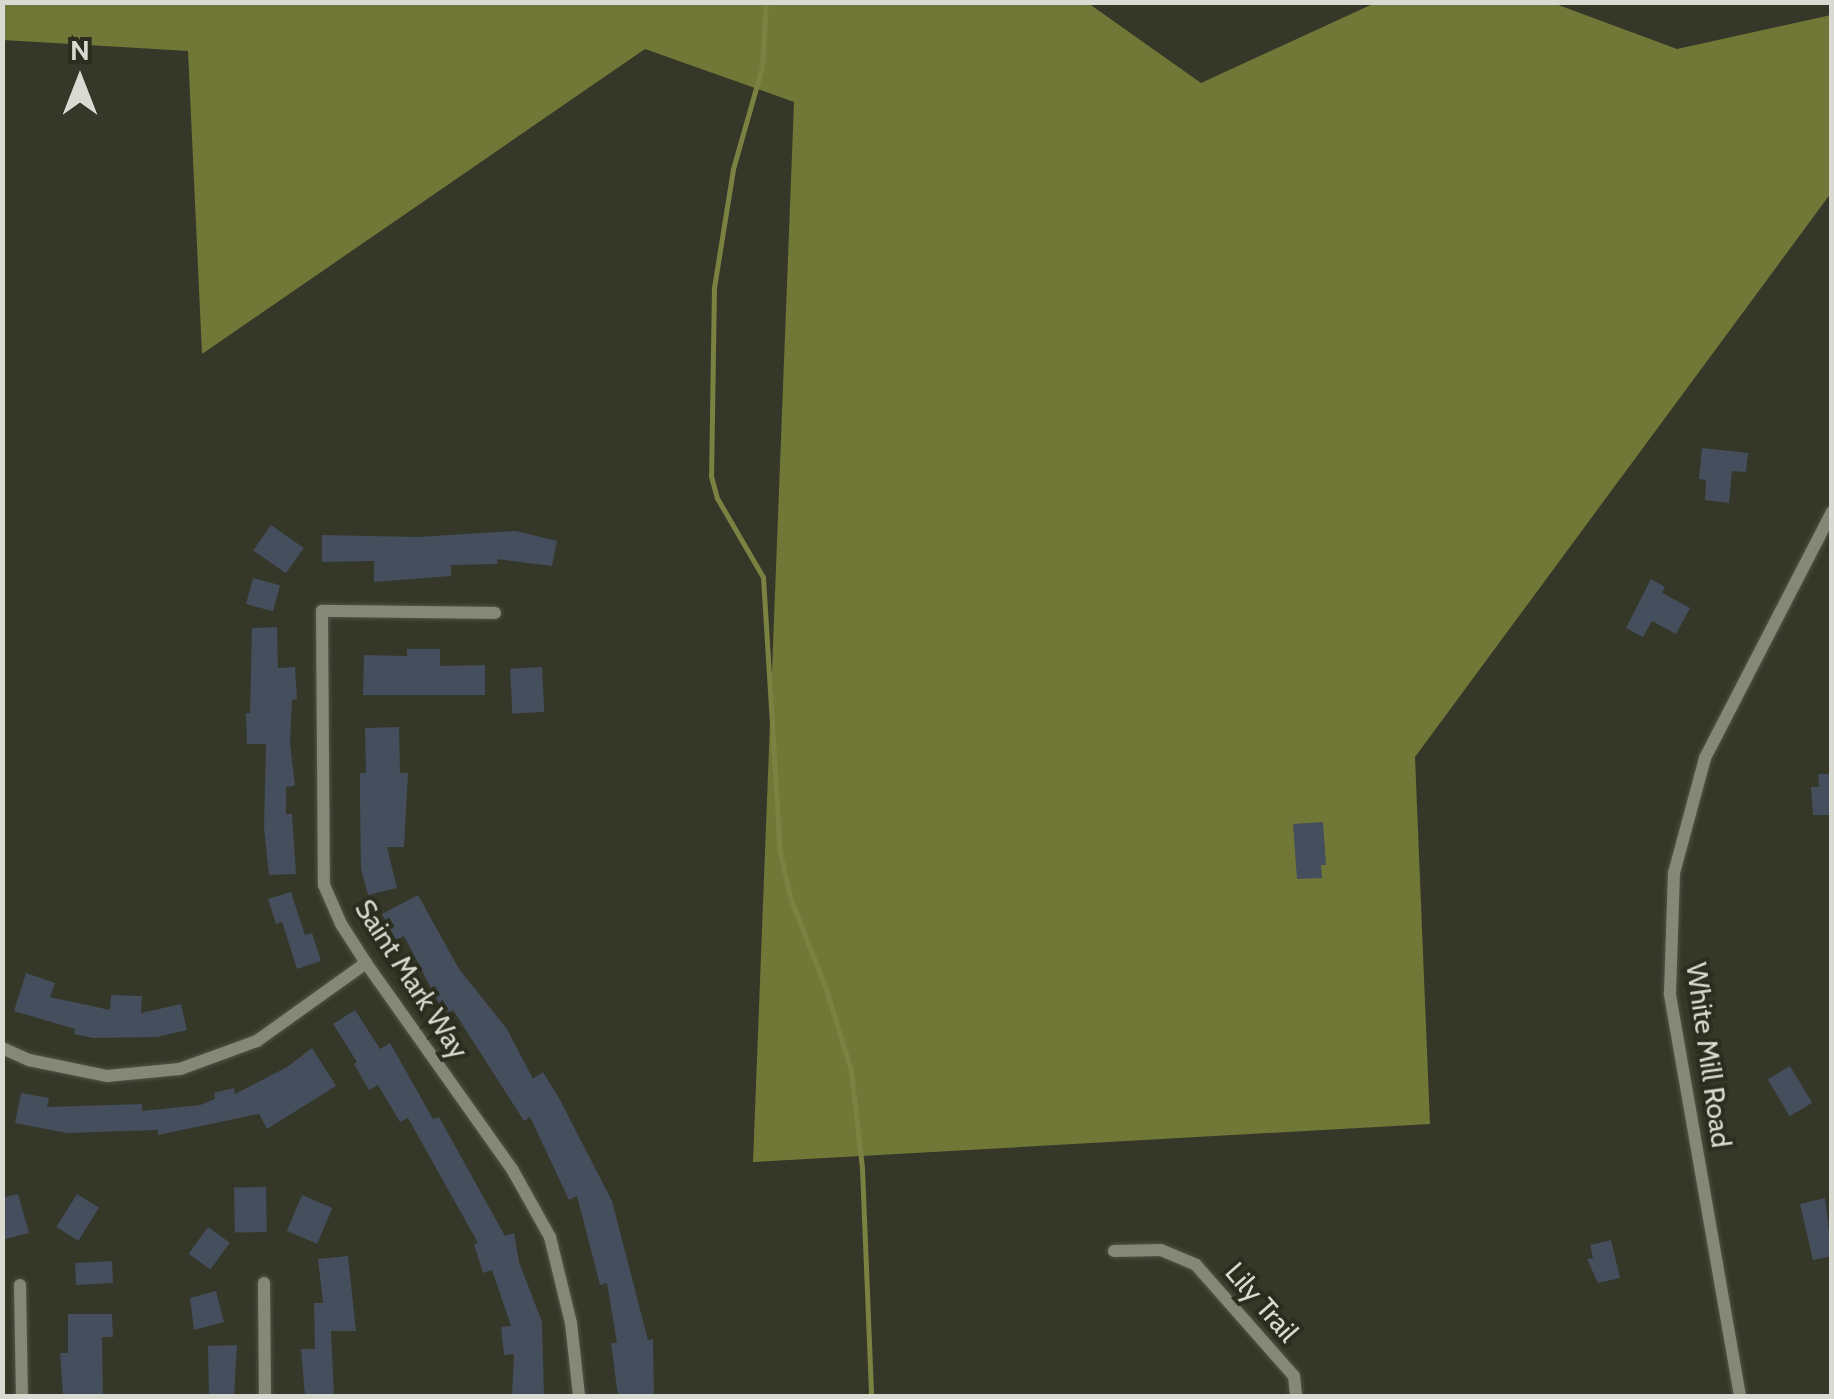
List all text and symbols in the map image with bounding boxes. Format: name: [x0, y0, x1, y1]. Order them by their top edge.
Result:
north arrow: [30, 30, 130, 130]
text: N: [70, 33, 90, 67]
street label: Saint Mark Way: [348, 893, 476, 1065]
street label: White Mill Road: [1679, 960, 1739, 1150]
street label: Lily Trail: [1219, 1256, 1305, 1348]

